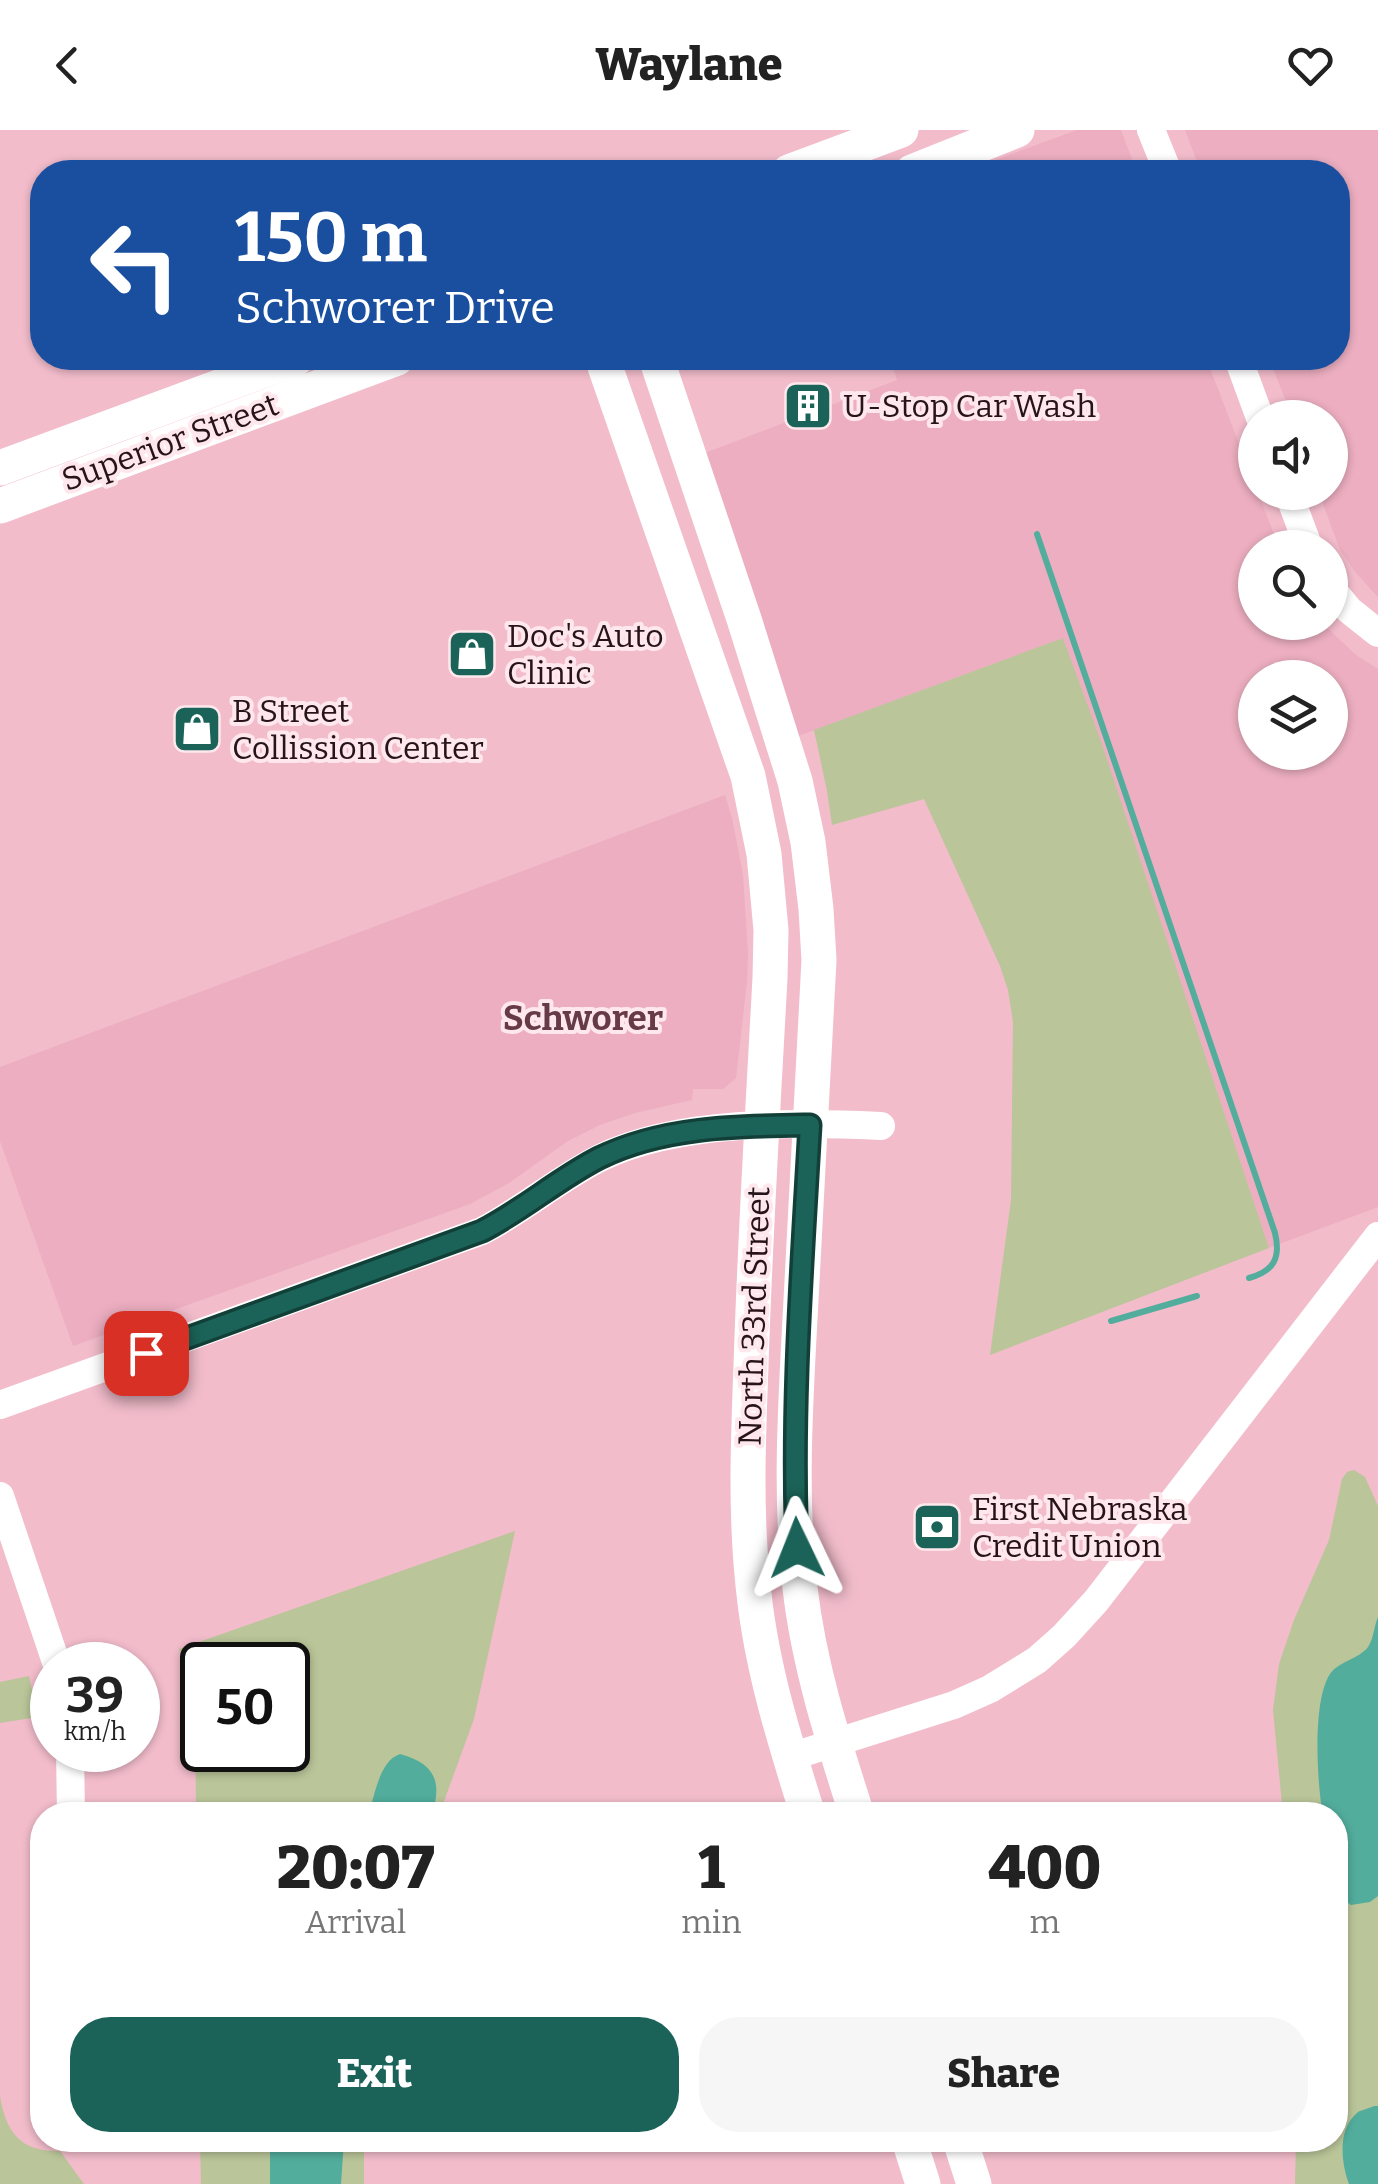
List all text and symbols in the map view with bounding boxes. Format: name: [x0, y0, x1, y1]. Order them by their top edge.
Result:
icon: back: [40, 38, 95, 93]
text: Waylane: [595, 38, 783, 92]
icon: heart: [1283, 38, 1338, 93]
text: 150 m: [235, 196, 427, 280]
icon: left: [70, 200, 200, 330]
text: Schworer Drive: [235, 281, 555, 335]
building icon: U-Stop Car Wash: [782, 380, 834, 432]
street label: Superior Street: [57, 385, 284, 499]
place label: U-Stop Car Wash: [843, 387, 1096, 425]
map controls: [1238, 400, 1348, 770]
button: sound: [1238, 400, 1348, 510]
button: search: [1238, 530, 1348, 640]
place label: Doc's Auto Clinic: [507, 617, 664, 692]
shop icon: Doc's Auto Clinic: [446, 628, 498, 680]
button: layers: [1238, 660, 1348, 770]
place label: B Street Collission Center: [232, 692, 484, 767]
shop icon: B Street Collission Center: [171, 703, 223, 755]
district label: Schworer: [503, 997, 663, 1039]
street label: North 33rd Street: [730, 1185, 778, 1446]
pin: [104, 1311, 189, 1396]
icon: arrive: [119, 1326, 174, 1381]
place label: First Nebraska Credit Union: [972, 1490, 1188, 1565]
position arrow: [745, 1496, 849, 1600]
bank icon: First Nebraska Credit Union: [911, 1501, 963, 1553]
speed limit sign: 50: [180, 1642, 310, 1772]
text: 39: [66, 1665, 124, 1725]
text: km/h: [64, 1717, 126, 1747]
text: 20:07: [277, 1832, 435, 1904]
text: 1: [698, 1832, 725, 1904]
text: 400: [988, 1832, 1101, 1904]
text: Arrival: [305, 1903, 406, 1941]
text: min: [681, 1903, 742, 1941]
text: m: [1030, 1903, 1060, 1941]
button: Exit: [70, 2017, 679, 2132]
button: Share: [699, 2017, 1308, 2132]

